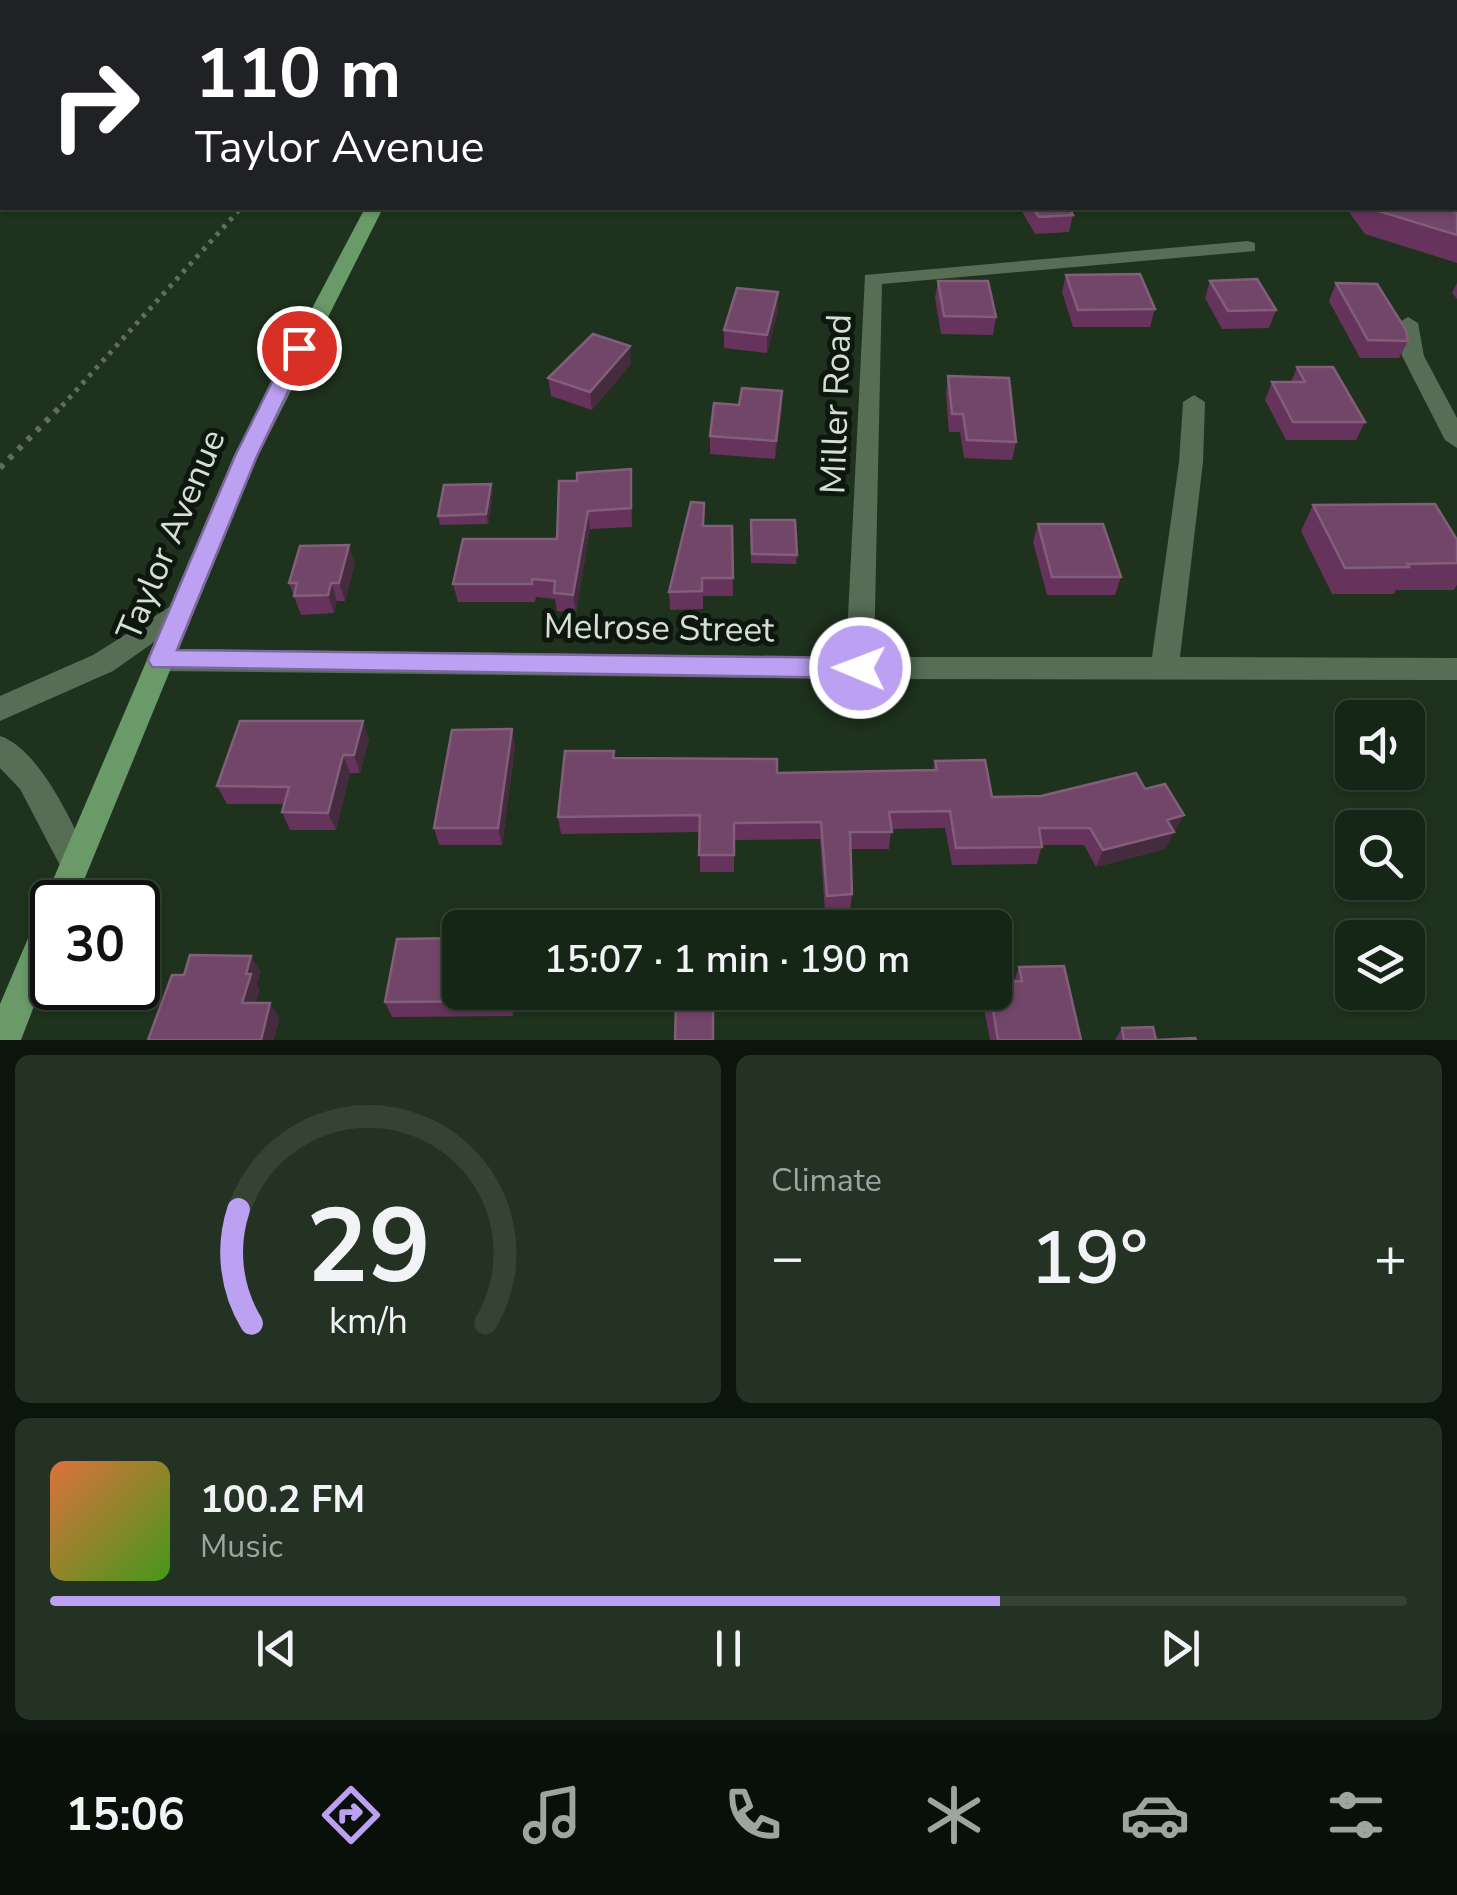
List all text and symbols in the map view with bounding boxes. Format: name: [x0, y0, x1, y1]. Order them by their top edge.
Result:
text: 110 m: [195, 26, 401, 122]
icon: right: [30, 40, 160, 170]
text: Taylor Avenue: [195, 117, 484, 178]
pin: [257, 306, 342, 391]
street label: Miller Road: [809, 313, 863, 495]
icon: arrive: [272, 321, 327, 376]
street label: Taylor Avenue: [105, 422, 237, 648]
street label: Melrose Street: [543, 602, 775, 654]
position arrow: [808, 616, 912, 720]
map controls: [1335, 700, 1425, 1010]
button: sound: [1335, 700, 1425, 790]
button: search: [1335, 810, 1425, 900]
speed limit sign: 30: [30, 880, 160, 1010]
button: layers: [1335, 920, 1425, 1010]
text: 15:07 · 1 min · 190 m: [544, 934, 910, 985]
text: Climate: [771, 1159, 882, 1202]
text: 29: [306, 1176, 430, 1318]
text: 19°: [1030, 1207, 1148, 1309]
text: −: [771, 1220, 804, 1295]
text: +: [1374, 1220, 1407, 1295]
text: km/h: [329, 1297, 407, 1346]
text: 100.2 FM: [200, 1474, 365, 1525]
text: Music: [200, 1525, 283, 1568]
icon: previous: [249, 1621, 304, 1676]
icon: pause: [701, 1621, 756, 1676]
icon: next: [1153, 1621, 1208, 1676]
icon: directions: [316, 1780, 386, 1850]
icon: music: [517, 1780, 587, 1850]
icon: phone: [718, 1780, 788, 1850]
icon: climate: [919, 1780, 989, 1850]
icon: car: [1120, 1780, 1190, 1850]
icon: filters: [1321, 1780, 1391, 1850]
text: 15:06: [66, 1785, 185, 1846]

